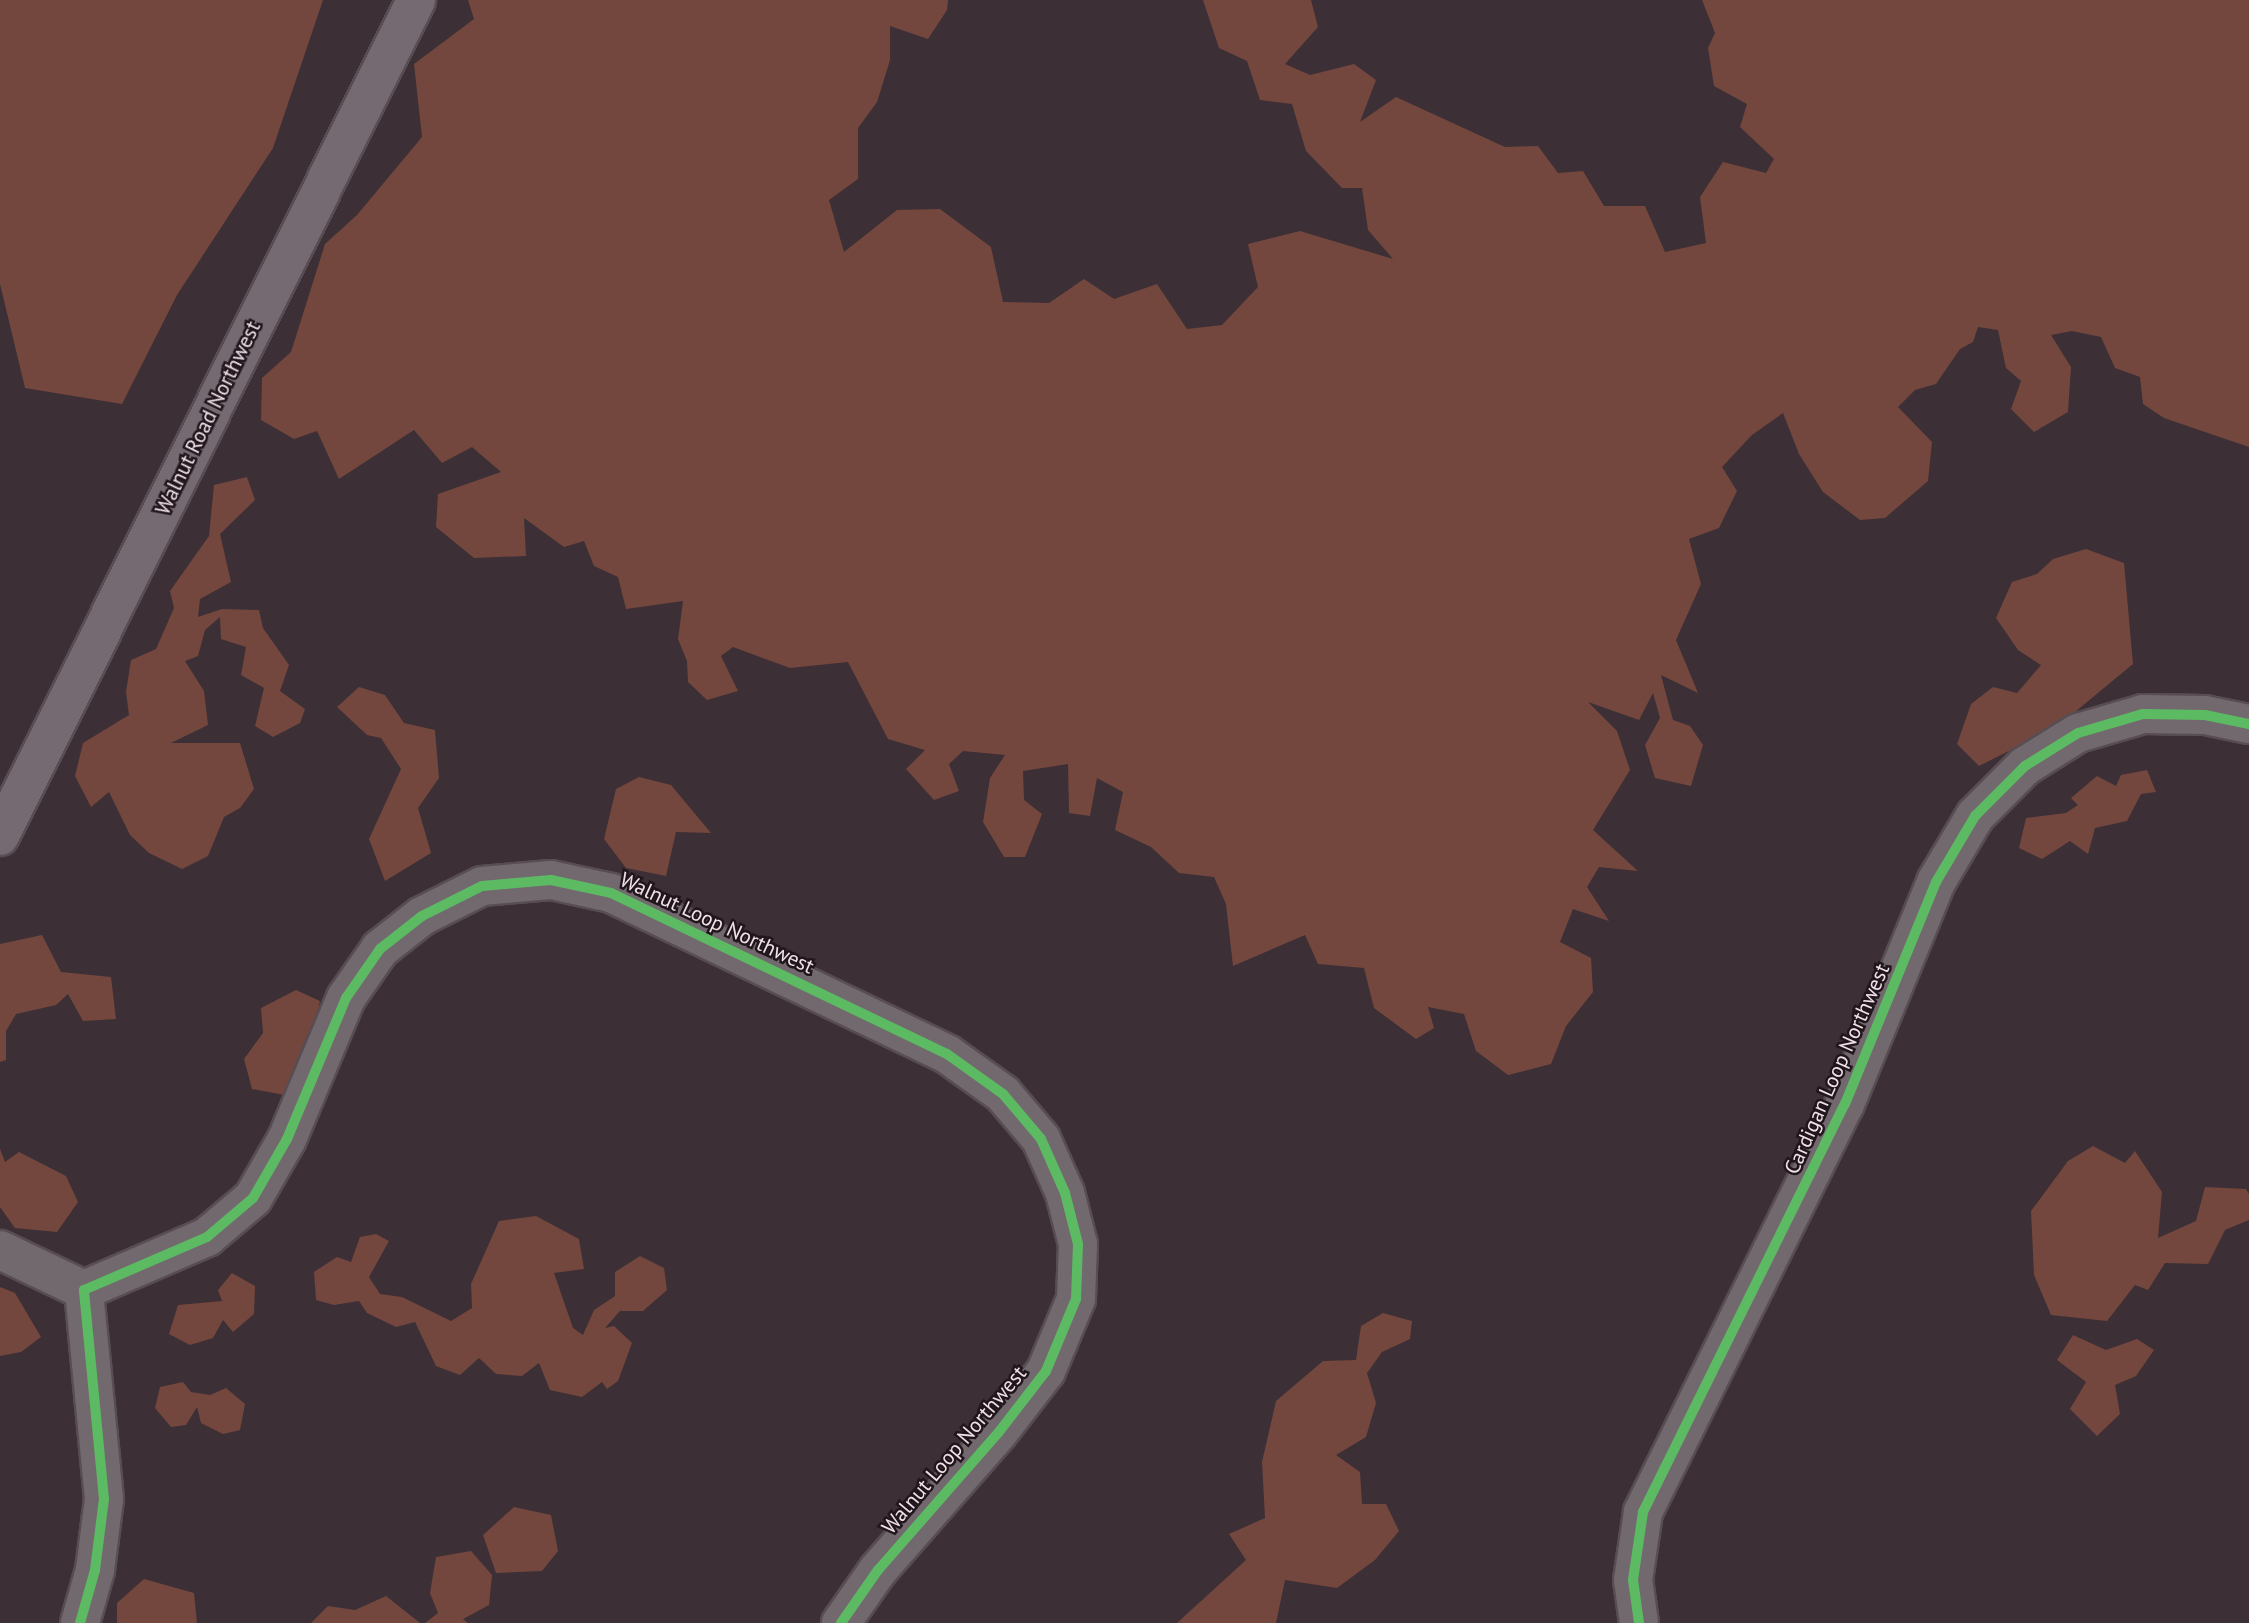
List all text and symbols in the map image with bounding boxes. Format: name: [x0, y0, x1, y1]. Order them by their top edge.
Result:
street label: Walnut Road Northwest: [150, 317, 266, 519]
street label: Walnut Loop Northwest: [616, 867, 818, 979]
street label: Cardigan Loop Northwest: [1779, 960, 1895, 1178]
street label: Walnut Loop Northwest: [876, 1361, 1032, 1539]

